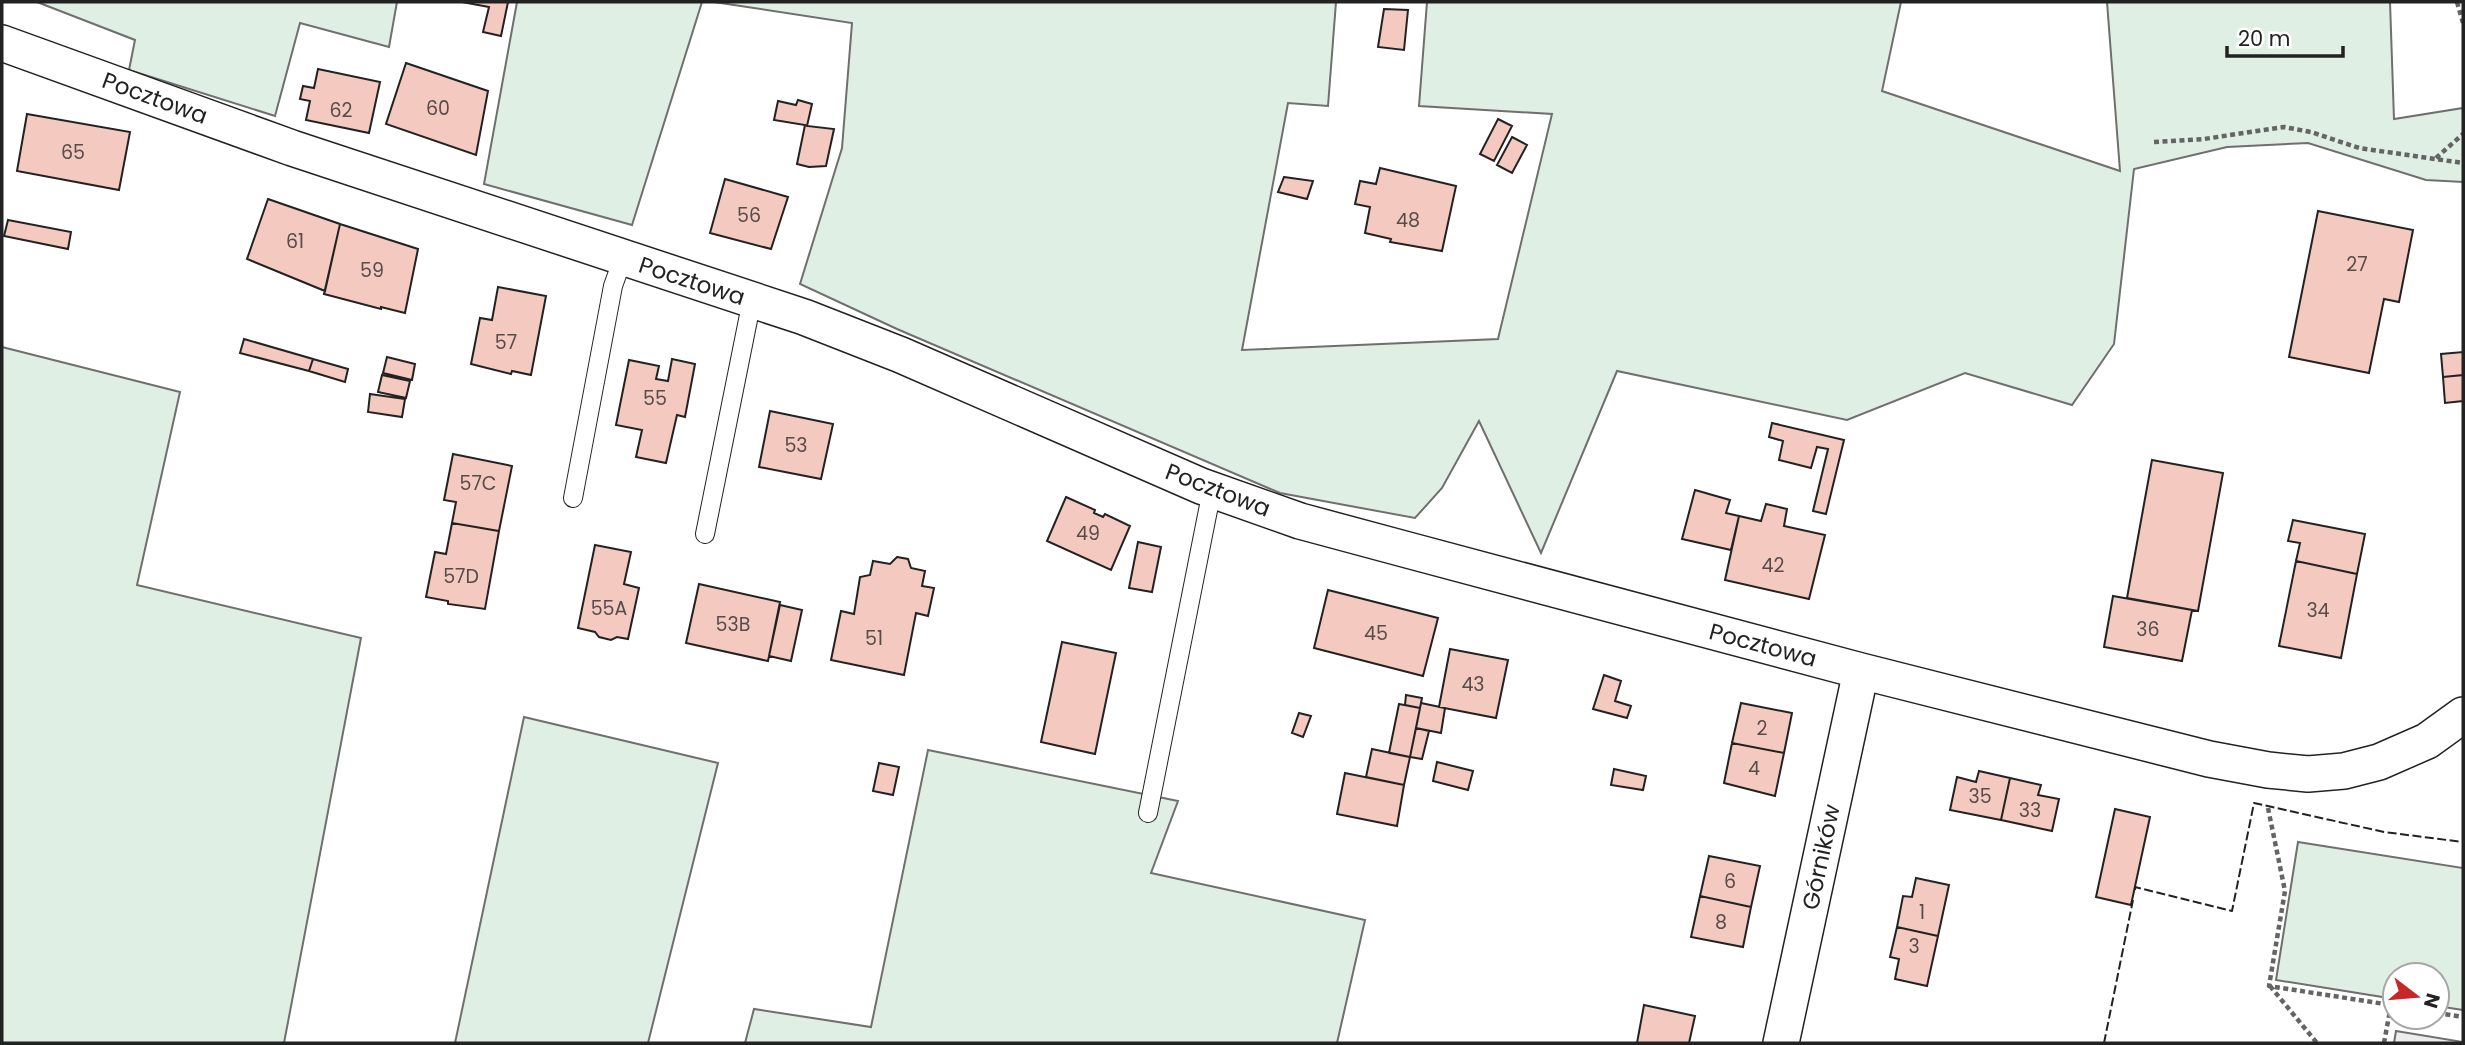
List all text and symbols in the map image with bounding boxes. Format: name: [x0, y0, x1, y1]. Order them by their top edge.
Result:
scale bar: [2227, 14, 2342, 58]
text: 20 m: [2238, 24, 2291, 53]
street label: Pocztowa: [98, 64, 212, 132]
house number: 60: [426, 95, 450, 122]
house number: 62: [330, 97, 353, 124]
house number: 65: [61, 139, 85, 166]
house number: 56: [737, 202, 761, 229]
house number: 48: [1396, 207, 1420, 234]
house number: 61: [286, 228, 304, 255]
street label: Pocztowa: [635, 249, 749, 313]
house number: 27: [2346, 251, 2368, 278]
house number: 59: [360, 257, 384, 284]
house number: 57: [495, 329, 517, 356]
house number: 55: [643, 385, 667, 412]
house number: 53: [784, 432, 808, 459]
street label: Pocztowa: [1161, 455, 1275, 525]
house number: 57C: [460, 470, 496, 497]
house number: 49: [1076, 520, 1100, 547]
house number: 42: [1762, 552, 1785, 579]
house number: 57D: [443, 563, 479, 590]
house number: 55A: [591, 595, 628, 622]
house number: 34: [2306, 597, 2330, 624]
house number: 53B: [716, 611, 750, 638]
street label: Pocztowa: [1706, 615, 1820, 675]
house number: 36: [2136, 616, 2160, 643]
house number: 45: [1364, 620, 1388, 647]
house number: 51: [865, 625, 883, 652]
house number: 43: [1461, 671, 1485, 698]
house number: 2: [1757, 715, 1768, 742]
house number: 4: [1748, 755, 1760, 782]
house number: 35: [1968, 783, 1992, 810]
house number: 33: [2019, 797, 2041, 824]
street label: Górników: [1794, 801, 1848, 913]
house number: 6: [1724, 868, 1736, 895]
house number: 1: [1919, 899, 1925, 926]
house number: 8: [1715, 909, 1727, 936]
house number: 3: [1908, 933, 1920, 960]
north arrow: [2381, 961, 2451, 1031]
text: N: [2417, 990, 2447, 1011]

